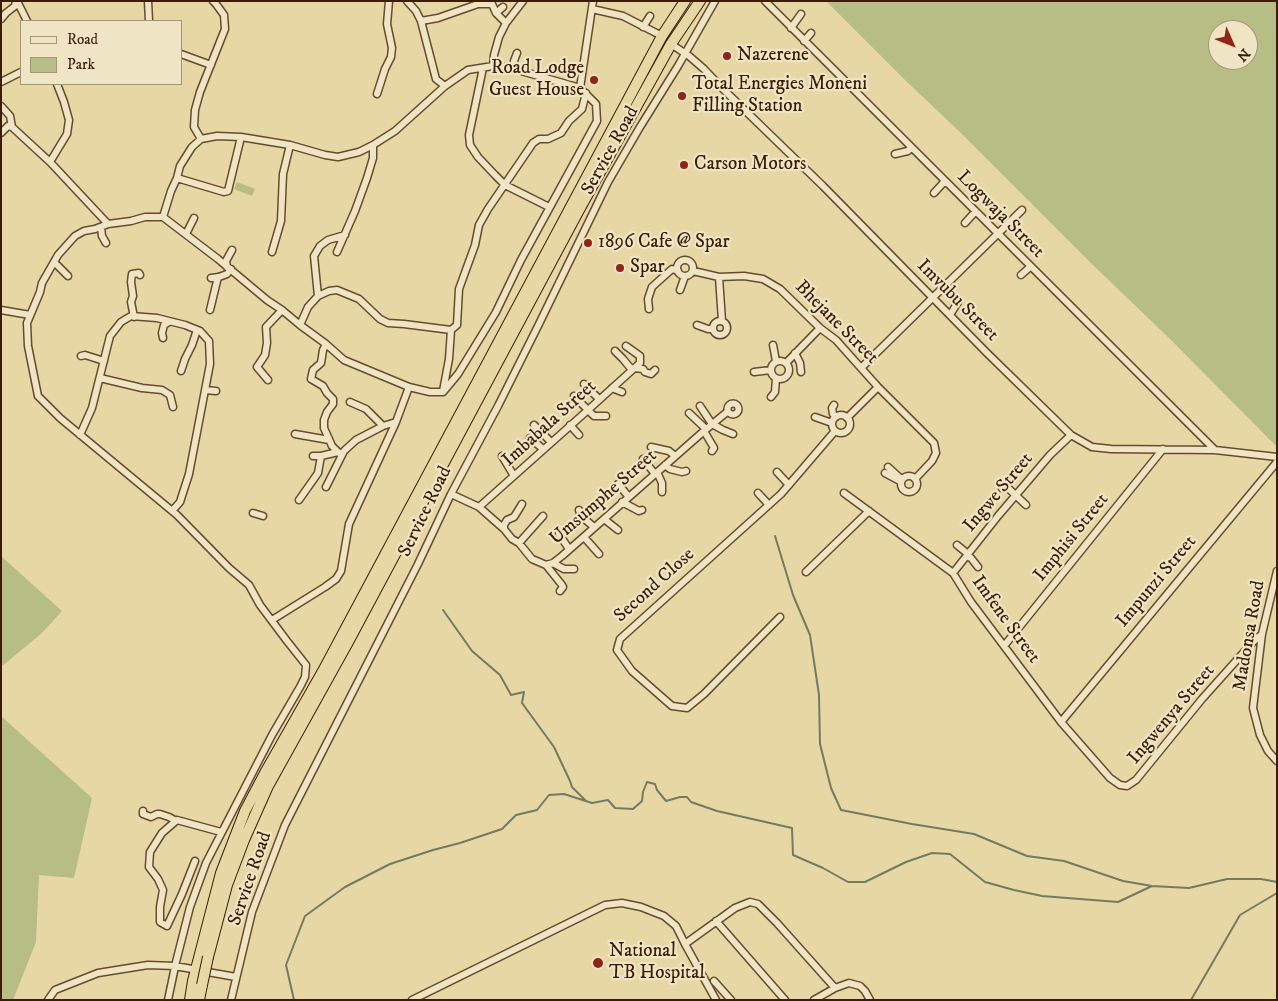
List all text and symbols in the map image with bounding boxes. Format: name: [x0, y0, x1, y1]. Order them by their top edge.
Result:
legend: [20, 20, 182, 85]
north arrow: [1208, 20, 1258, 70]
text: Road: [67, 30, 98, 49]
text: N: [1233, 44, 1254, 65]
place label: Nazerene: [737, 45, 809, 67]
marker: Nazerene: [721, 50, 733, 62]
text: Park: [67, 55, 95, 74]
place label: Road Lodge Guest House: [489, 58, 584, 102]
marker: Road Lodge Guest House: [588, 74, 600, 86]
place label: Total Energies Moneni Filling Station: [692, 74, 867, 118]
marker: Total Energies Moneni Filling Station: [676, 90, 688, 102]
street label: Service Road: [577, 103, 645, 199]
place label: Carson Motors: [694, 154, 806, 176]
marker: Carson Motors: [678, 159, 690, 171]
street label: Logwaja Street: [951, 166, 1049, 264]
place label: 1896 Cafe @ Spar: [598, 232, 730, 254]
marker: 1896 Cafe @ Spar: [582, 237, 594, 249]
street label: Imvubu Street: [911, 255, 1003, 347]
place label: Spar: [630, 257, 665, 279]
marker: Spar: [614, 262, 626, 274]
street label: Bhejane Street: [789, 276, 883, 370]
street label: Imbabala Street: [498, 376, 602, 472]
street label: Umsumphe Street: [546, 445, 662, 551]
street label: Ingwe Street: [959, 449, 1039, 537]
street label: Service Road: [394, 463, 458, 561]
street label: Imphisi Street: [1030, 489, 1114, 587]
street label: Impunzi Street: [1112, 531, 1202, 633]
street label: Second Close: [610, 544, 700, 628]
street label: Imfene Street: [966, 572, 1044, 668]
street label: Madonsa Road: [1229, 579, 1271, 693]
street label: Ingwenya Street: [1124, 660, 1220, 770]
street label: Service Road: [224, 829, 278, 929]
place label: National TB Hospital: [609, 941, 705, 985]
marker: National TB Hospital: [591, 956, 605, 970]

